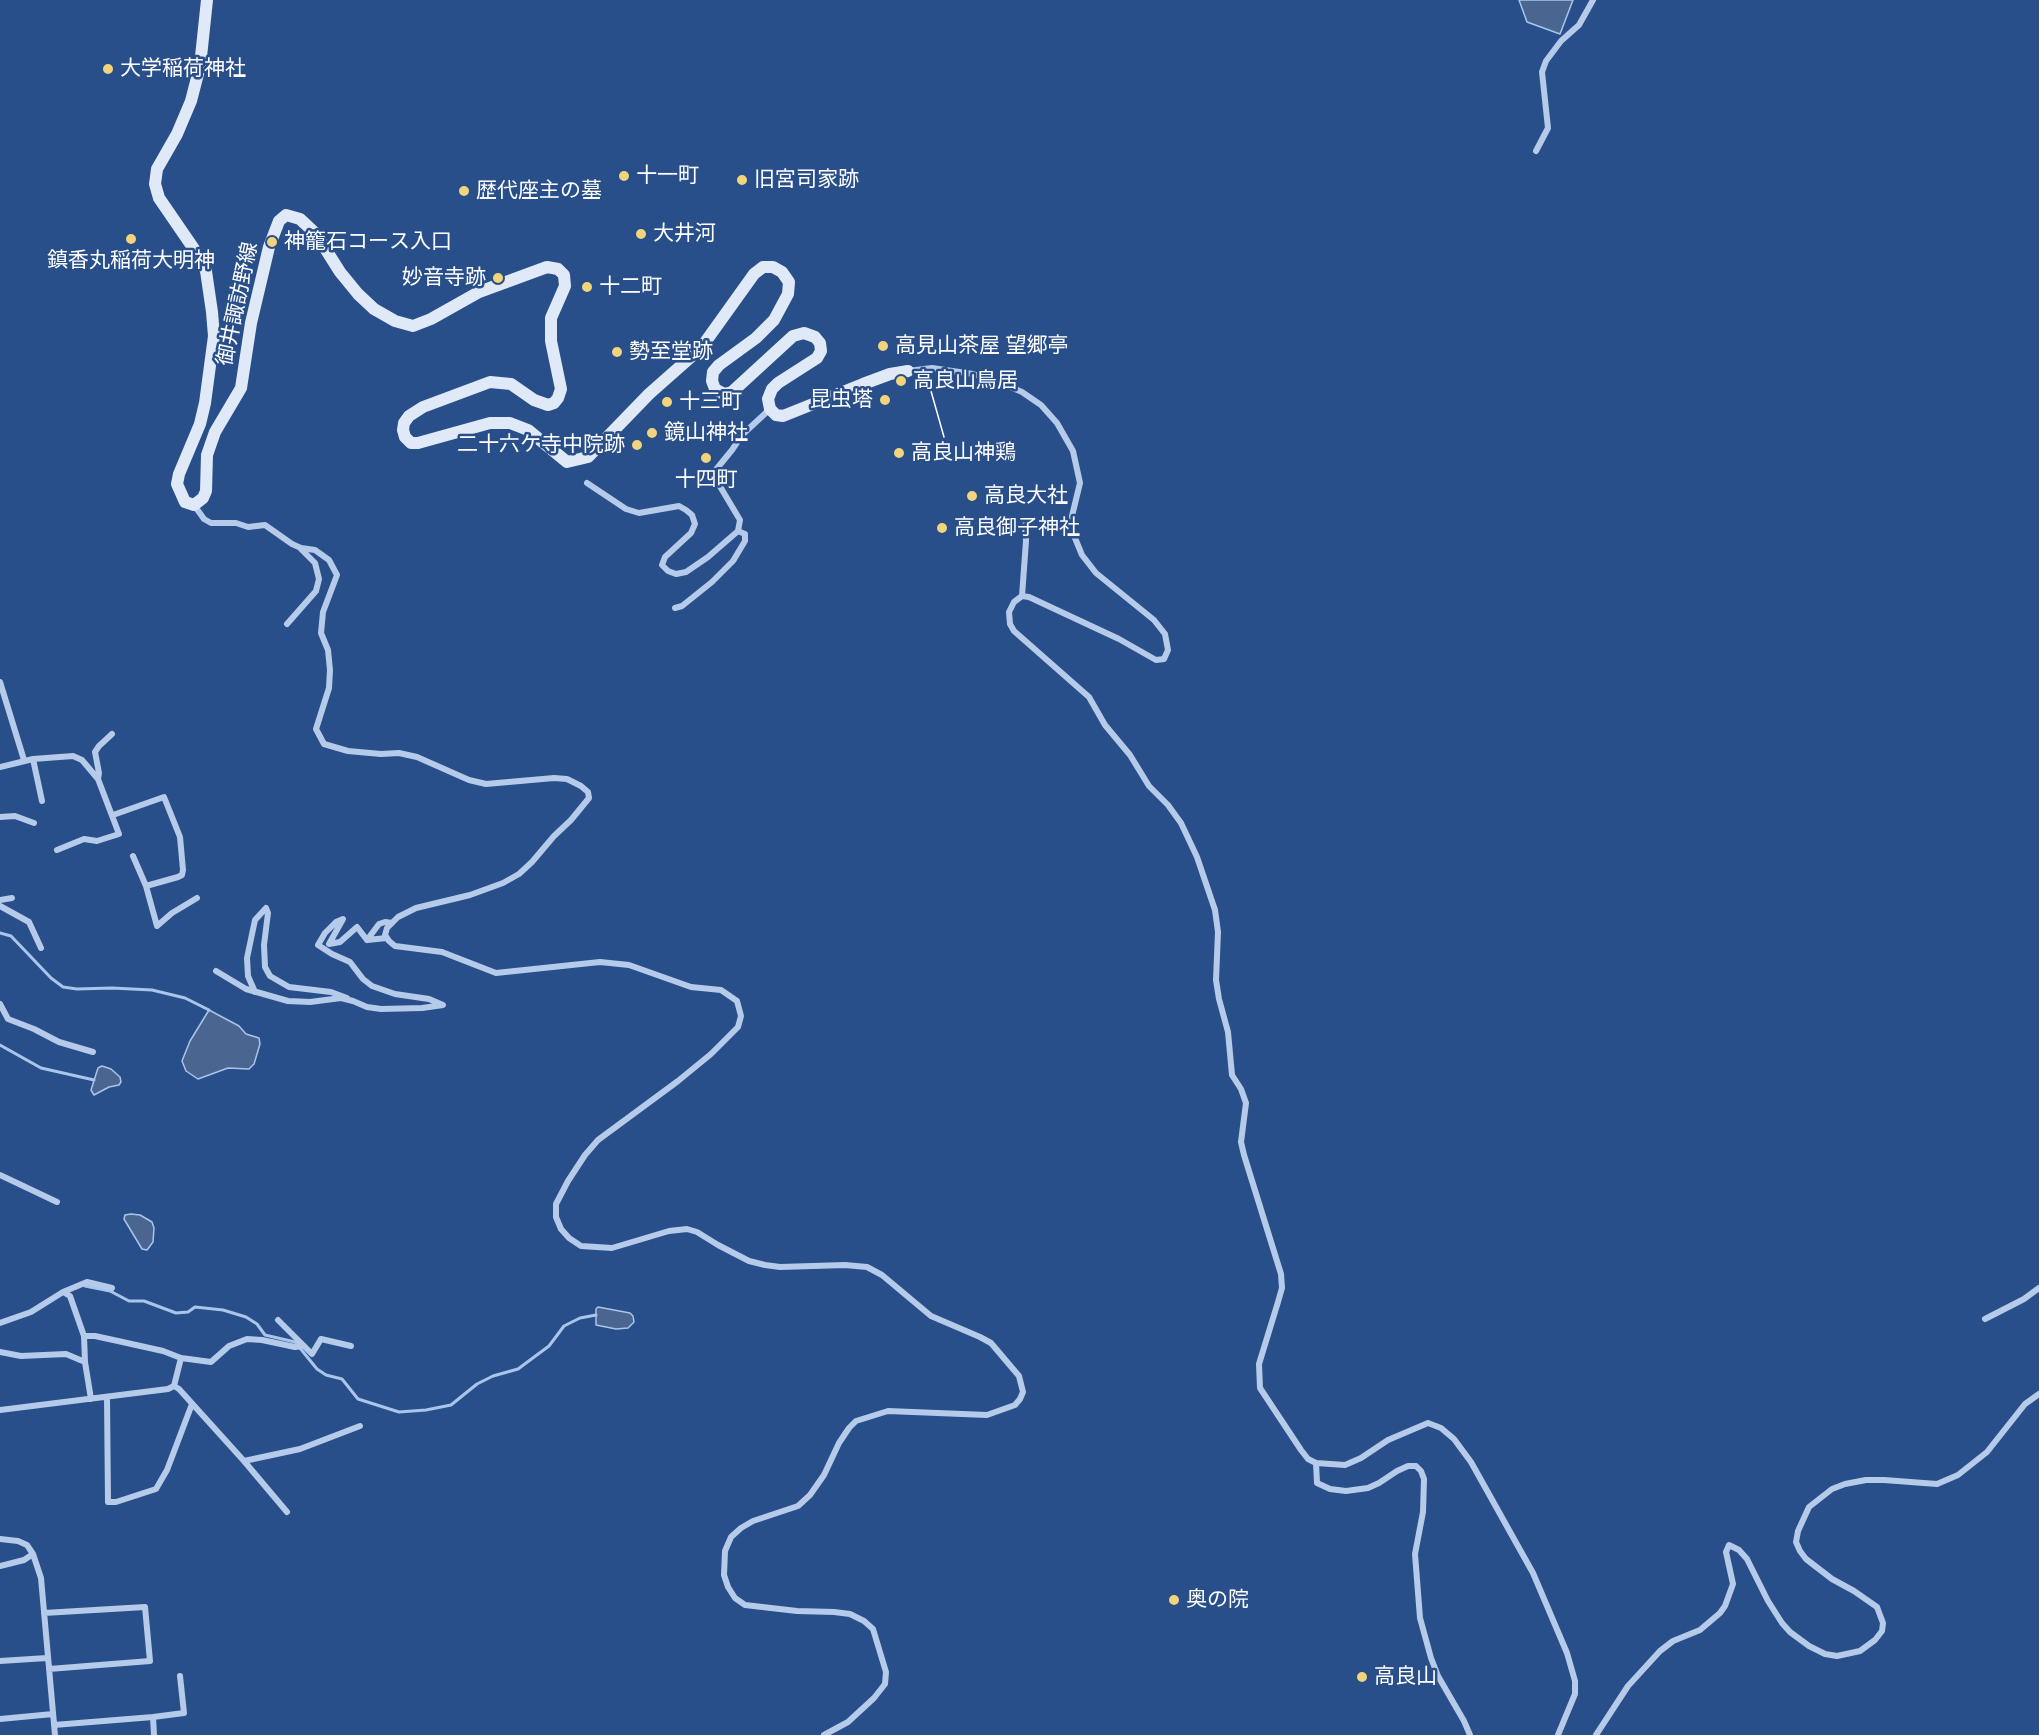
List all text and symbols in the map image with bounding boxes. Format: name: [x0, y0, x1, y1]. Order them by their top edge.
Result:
place label: 大学稲荷神社: [120, 56, 246, 82]
marker: 大学稲荷神社: [101, 62, 115, 76]
place label: 十一町: [636, 163, 699, 189]
place label: 旧宮司家跡: [754, 167, 859, 193]
marker: 十一町: [617, 169, 631, 183]
marker: 旧宮司家跡: [735, 173, 749, 187]
place label: 歴代座主の墓: [476, 178, 602, 204]
marker: 歴代座主の墓: [457, 184, 471, 198]
place label: 大井河: [653, 221, 716, 247]
marker: 大井河: [634, 227, 648, 241]
place label: 神籠石コース入口: [284, 229, 452, 255]
marker: 鎮香丸稲荷大明神: [124, 232, 138, 246]
marker: 神籠石コース入口: [265, 235, 279, 249]
street label: 御井諏訪野線: [213, 240, 263, 368]
place label: 鎮香丸稲荷大明神: [47, 248, 215, 274]
place label: 妙音寺跡: [402, 265, 486, 291]
marker: 妙音寺跡: [491, 271, 505, 285]
place label: 十二町: [599, 274, 662, 300]
marker: 十二町: [580, 280, 594, 294]
place label: 高見山茶屋 望郷亭: [895, 333, 1068, 359]
place label: 勢至堂跡: [629, 339, 713, 365]
marker: 高見山茶屋 望郷亭: [876, 339, 890, 353]
marker: 勢至堂跡: [610, 345, 624, 359]
place label: 高良山鳥居: [913, 368, 1018, 394]
marker: 高良山鳥居: [894, 374, 908, 388]
place label: 昆虫塔: [810, 387, 873, 413]
place label: 十三町: [679, 389, 742, 415]
marker: 昆虫塔: [878, 393, 892, 407]
marker: 十三町: [660, 395, 674, 409]
place label: 鏡山神社: [664, 420, 748, 446]
marker: 鏡山神社: [645, 426, 659, 440]
place label: 二十六ケ寺中院跡: [457, 432, 625, 458]
marker: 二十六ケ寺中院跡: [630, 438, 644, 452]
place label: 高良山神鶏: [911, 440, 1016, 466]
marker: 高良山神鶏: [892, 446, 906, 460]
marker: 十四町: [699, 451, 713, 465]
place label: 十四町: [675, 467, 737, 493]
place label: 高良大社: [984, 483, 1068, 509]
marker: 高良大社: [965, 489, 979, 503]
place label: 高良御子神社: [954, 515, 1080, 541]
marker: 高良御子神社: [935, 521, 949, 535]
place label: 奥の院: [1186, 1587, 1249, 1613]
marker: 奥の院: [1167, 1593, 1181, 1607]
place label: 高良山: [1374, 1664, 1437, 1690]
marker: 高良山: [1355, 1670, 1369, 1684]

